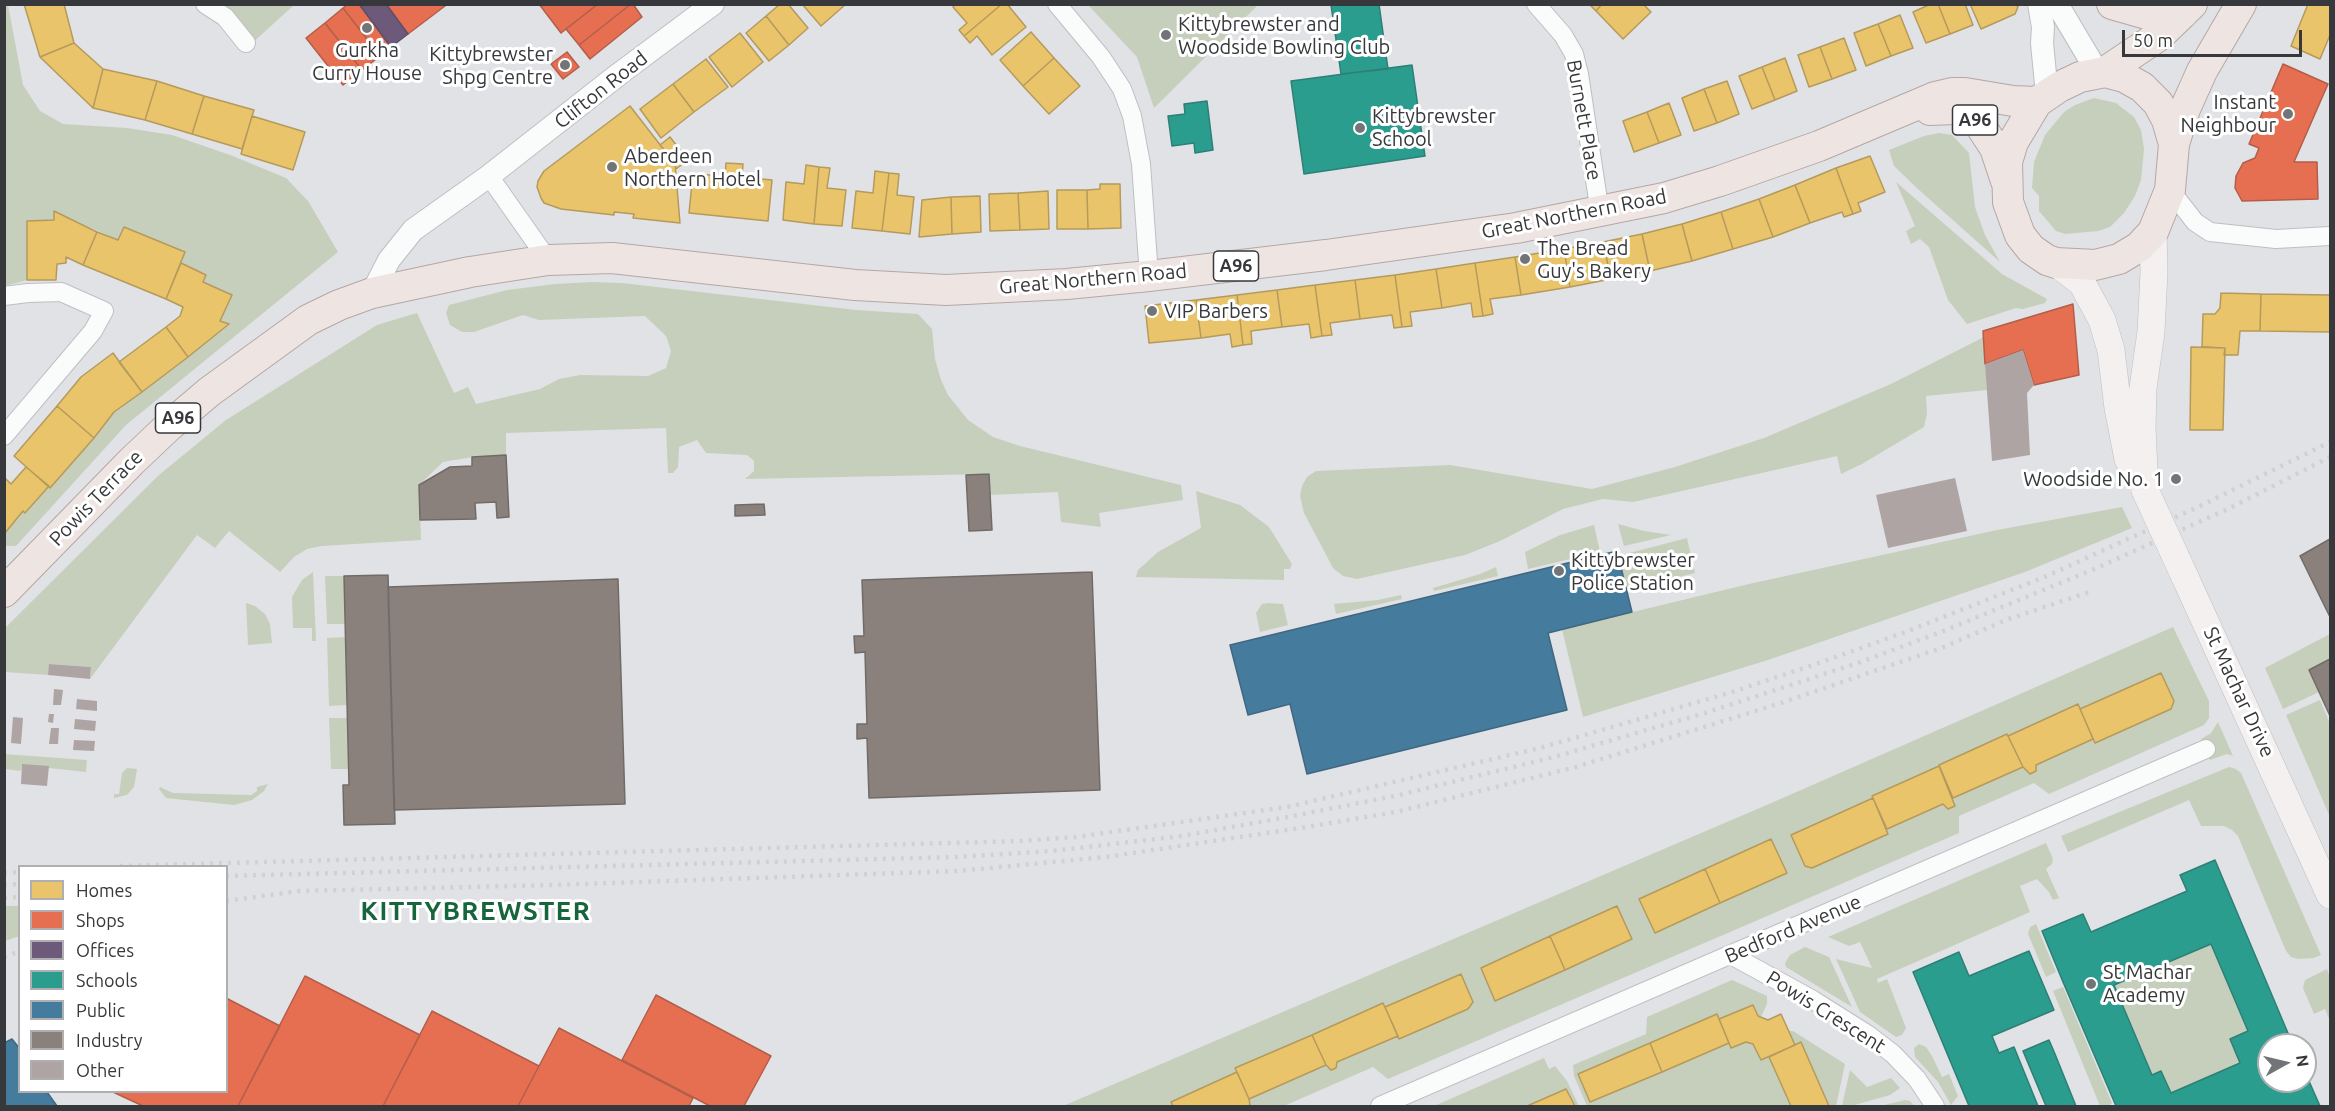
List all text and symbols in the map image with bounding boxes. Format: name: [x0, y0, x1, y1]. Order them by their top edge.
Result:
place label: Kittybrewster and Woodside Bowling Club: [1178, 12, 1390, 59]
scale bar: [2125, 18, 2305, 56]
marker: Gurkha Curry House: [360, 21, 374, 35]
marker: Kittybrewster and Woodside Bowling Club: [1159, 28, 1173, 42]
text: 50 m: [2133, 30, 2173, 50]
place label: Gurkha Curry House: [312, 38, 422, 85]
place label: Kittybrewster Shpg Centre: [429, 42, 553, 89]
street label: Clifton Road: [550, 46, 652, 134]
marker: Kittybrewster Shpg Centre: [558, 58, 572, 72]
street label: Burnett Place: [1562, 58, 1606, 182]
place label: Instant Neighbour: [2181, 90, 2276, 137]
place label: Kittybrewster School: [1372, 104, 1496, 151]
road number: A96: [1952, 105, 1998, 135]
marker: Instant Neighbour: [2281, 107, 2295, 121]
marker: Kittybrewster School: [1353, 121, 1367, 135]
place label: Aberdeen Northern Hotel: [624, 144, 761, 191]
marker: Aberdeen Northern Hotel: [605, 160, 619, 174]
street label: Great Northern Road: [1479, 184, 1669, 244]
place label: The Bread Guy's Bakery: [1537, 236, 1651, 283]
road number: A96: [1214, 251, 1258, 281]
marker: The Bread Guy's Bakery: [1518, 252, 1532, 266]
street label: Great Northern Road: [998, 259, 1188, 299]
place label: VIP Barbers: [1164, 299, 1268, 323]
marker: VIP Barbers: [1145, 304, 1159, 318]
road number: A96: [156, 403, 201, 433]
street label: Powis Terrace: [44, 445, 148, 551]
place label: Woodside No. 1: [2023, 467, 2164, 491]
marker: Woodside No. 1: [2169, 472, 2183, 486]
place label: Kittybrewster Police Station: [1571, 548, 1695, 595]
marker: Kittybrewster Police Station: [1552, 564, 1566, 578]
street label: St Machar Drive: [2198, 623, 2280, 761]
legend: [18, 865, 228, 1093]
text: Homes: [76, 880, 132, 900]
street label: Bedford Avenue: [1721, 889, 1865, 969]
district label: KITTYBREWSTER: [361, 895, 591, 927]
text: Shops: [76, 910, 125, 930]
text: Offices: [76, 940, 134, 960]
place label: St Machar Academy: [2103, 960, 2192, 1007]
street label: Powis Crescent: [1762, 966, 1890, 1058]
text: Schools: [76, 970, 138, 990]
marker: St Machar Academy: [2084, 977, 2098, 991]
text: Public: [76, 1000, 125, 1020]
text: Industry: [76, 1030, 142, 1050]
north arrow: [2257, 1033, 2317, 1093]
text: N: [2293, 1054, 2313, 1068]
text: Other: [76, 1060, 124, 1080]

